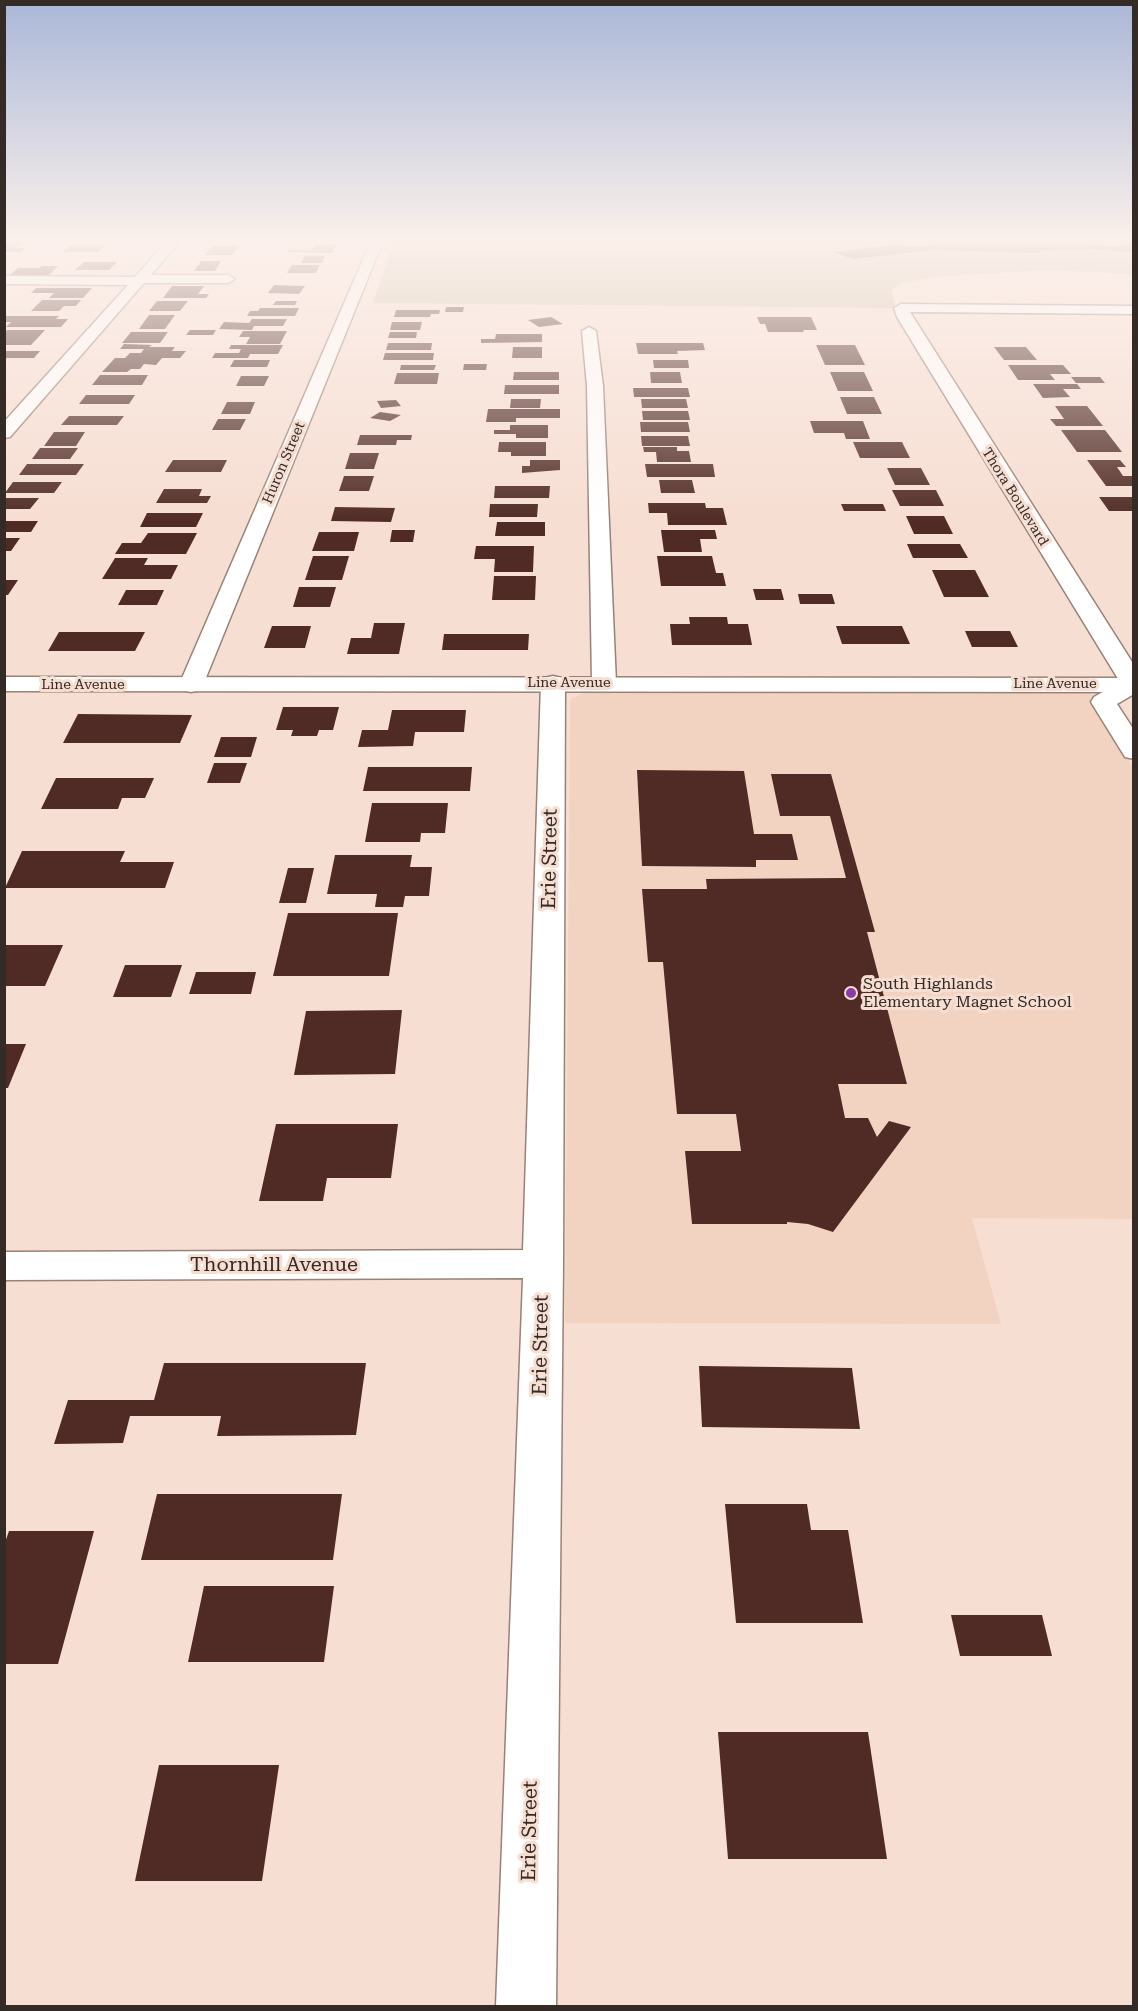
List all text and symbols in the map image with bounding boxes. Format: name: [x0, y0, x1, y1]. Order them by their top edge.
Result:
street label: Huron Street: [259, 420, 309, 506]
street label: Thora Boulevard: [978, 445, 1052, 549]
street label: Line Avenue: [527, 675, 611, 691]
street label: Line Avenue: [1013, 676, 1097, 692]
street label: Line Avenue: [41, 677, 125, 693]
street label: Erie Street: [537, 808, 563, 910]
place label: South Highlands Elementary Magnet School: [863, 974, 1072, 1012]
marker: South Highlands Elementary Magnet School: [844, 986, 858, 1000]
street label: Thornhill Avenue: [190, 1253, 358, 1277]
street label: Erie Street: [528, 1294, 554, 1396]
street label: Erie Street: [517, 1780, 543, 1882]

